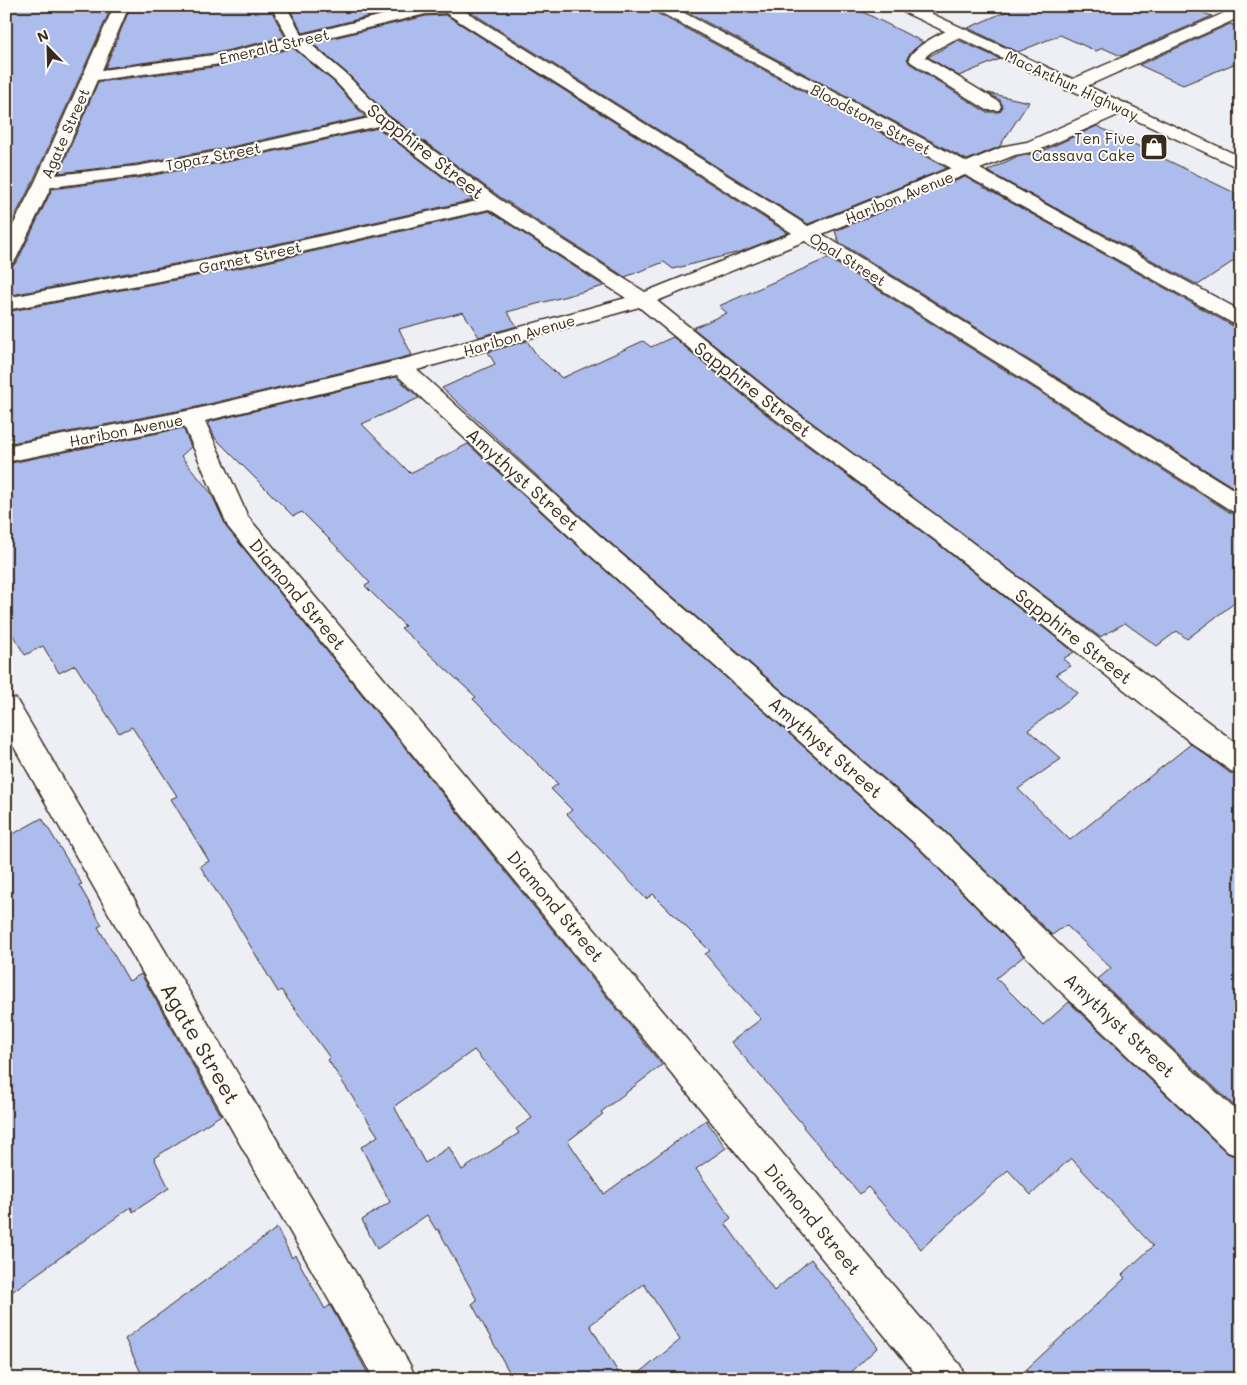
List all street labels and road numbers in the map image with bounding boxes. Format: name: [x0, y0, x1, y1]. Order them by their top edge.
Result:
street label: Emerald Street: [217, 24, 331, 68]
street label: MacArthur Highway: [1002, 45, 1142, 125]
street label: Bloodstone Street: [807, 79, 935, 159]
street label: Agate Street: [36, 85, 94, 181]
street label: Sapphire Street: [362, 98, 490, 204]
street label: Topaz Street: [164, 137, 262, 175]
street label: Haribon Avenue: [842, 166, 956, 228]
street label: Opal Street: [806, 228, 890, 290]
street label: Garnet Street: [197, 236, 303, 278]
street label: Haribon Avenue: [461, 309, 577, 361]
street label: Sapphire Street: [689, 336, 817, 442]
street label: Haribon Avenue: [67, 409, 185, 451]
street label: Amythyst Street: [462, 422, 584, 536]
street label: Diamond Street: [244, 533, 352, 655]
street label: Sapphire Street: [1010, 583, 1138, 689]
street label: Amythyst Street: [764, 691, 888, 803]
street label: Diamond Street: [502, 845, 610, 967]
street label: Amythyst Street: [1059, 967, 1181, 1083]
street label: Agate Street: [155, 978, 247, 1108]
street label: Diamond Street: [759, 1158, 867, 1280]

